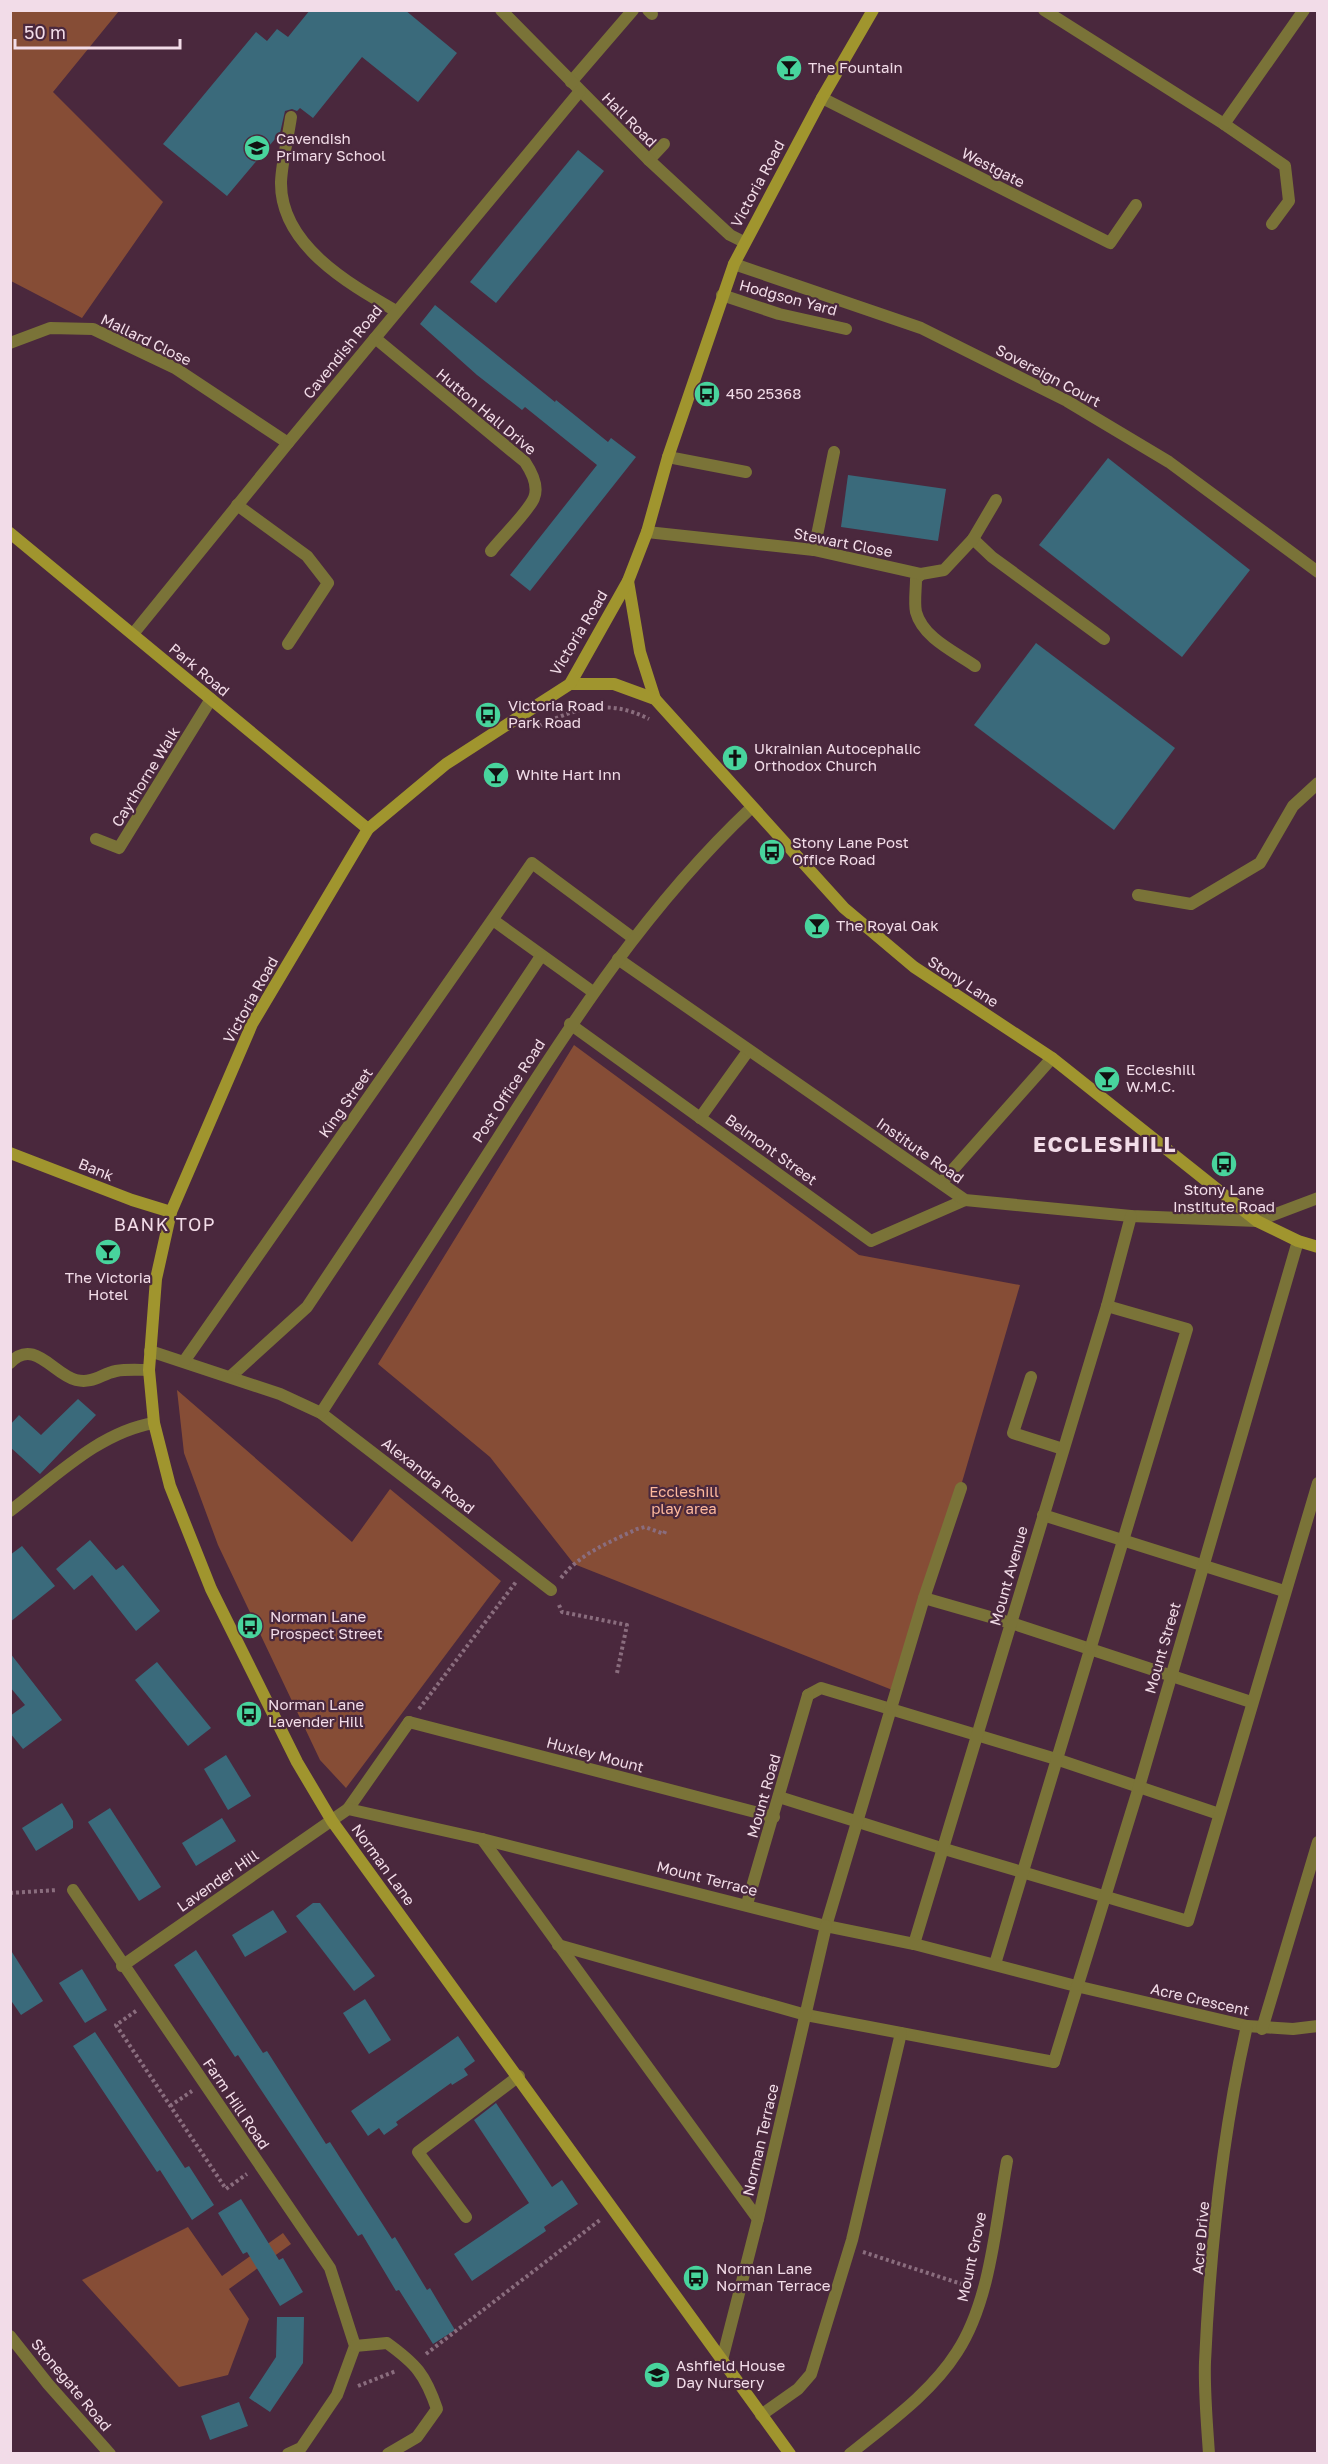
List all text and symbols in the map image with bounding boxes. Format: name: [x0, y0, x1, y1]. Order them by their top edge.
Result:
scale bar: [15, 12, 180, 50]
text: 50 m: [24, 21, 66, 43]
bar icon: The Fountain: [774, 53, 804, 83]
place label: The Fountain: [808, 58, 903, 76]
street label: Hall Road: [599, 88, 661, 150]
place label: Cavendish Primary School: [276, 129, 386, 164]
school or university icon: Cavendish Primary School: [242, 133, 272, 163]
street label: Victoria Road: [727, 137, 788, 230]
street label: Westgate: [959, 143, 1028, 191]
street label: Hodgson Yard: [737, 275, 839, 319]
street label: Cavendish Road: [299, 301, 386, 402]
street label: Mallard Close: [98, 309, 195, 369]
street label: Sovereign Court: [993, 340, 1104, 410]
street label: Hutton Hall Drive: [433, 364, 540, 458]
bus stop icon: 450 25368: [692, 379, 722, 409]
place label: 450 25368: [726, 384, 801, 402]
street label: Stewart Close: [792, 524, 895, 561]
street label: Victoria Road: [546, 587, 611, 678]
street label: Park Road: [166, 639, 233, 700]
place label: Victoria Road Park Road: [508, 696, 604, 731]
bus stop icon: Victoria Road Park Road: [473, 700, 503, 730]
street label: Caythorne Walk: [107, 723, 183, 830]
place label: Ukrainian Autocephalic Orthodox Church: [754, 739, 921, 774]
church icon: Ukrainian Autocephalic Orthodox Church: [720, 743, 750, 773]
bar icon: White Hart Inn: [481, 760, 511, 790]
place label: White Hart Inn: [516, 765, 621, 783]
place label: Stony Lane Post Office Road: [792, 833, 909, 868]
bus stop icon: Stony Lane Post Office Road: [757, 837, 787, 867]
bar icon: The Royal Oak: [802, 911, 832, 941]
place label: The Royal Oak: [836, 916, 939, 934]
street label: Stony Lane: [925, 952, 1002, 1011]
street label: Victoria Road: [219, 953, 281, 1046]
street label: Post Office Road: [468, 1035, 548, 1146]
place label: Eccleshill W.M.C.: [1126, 1060, 1196, 1095]
street label: King Street: [315, 1064, 376, 1141]
bar icon: Eccleshill W.M.C.: [1092, 1064, 1122, 1094]
street label: Belmont Street: [722, 1110, 821, 1189]
street label: Institute Road: [874, 1114, 968, 1187]
district label: ECCLESHILL: [1033, 1131, 1177, 1157]
bus stop icon: Stony Lane Institute Road: [1209, 1149, 1239, 1179]
street label: Bank: [76, 1154, 117, 1184]
place label: Stony Lane Institute Road: [1173, 1180, 1275, 1215]
district label: BANK TOP: [114, 1213, 216, 1235]
bar icon: The Victoria Hotel: [93, 1237, 123, 1267]
place label: The Victoria Hotel: [65, 1268, 151, 1303]
street label: Alexandra Road: [379, 1433, 478, 1517]
park label: Eccleshill play area: [649, 1482, 719, 1517]
street label: Mount Avenue: [985, 1524, 1031, 1628]
street label: Mount Street: [1140, 1600, 1184, 1695]
place label: Norman Lane Prospect Street: [270, 1607, 383, 1642]
bus stop icon: Norman Lane Prospect Street: [235, 1611, 265, 1641]
place label: Norman Lane Lavender Hill: [268, 1695, 364, 1730]
bus stop icon: Norman Lane Lavender Hill: [234, 1699, 264, 1729]
street label: Huxley Mount: [545, 1732, 646, 1776]
street label: Mount Road: [742, 1752, 784, 1840]
street label: Norman Lane: [348, 1820, 420, 1909]
street label: Lavender Hill: [173, 1845, 262, 1915]
street label: Mount Terrace: [655, 1857, 760, 1899]
street label: Acre Crescent: [1149, 1979, 1251, 2019]
street label: Farm Hill Road: [200, 2055, 274, 2152]
street label: Norman Terrace: [738, 2082, 782, 2198]
street label: Acre Drive: [1188, 2200, 1212, 2275]
street label: Mount Grove: [953, 2210, 989, 2303]
place label: Norman Lane Norman Terrace: [716, 2259, 831, 2294]
bus stop icon: Norman Lane Norman Terrace: [681, 2263, 711, 2293]
street label: Stonegate Road: [28, 2335, 116, 2434]
place label: Ashfield House Day Nursery: [676, 2356, 785, 2391]
school or university icon: Ashfield House Day Nursery: [642, 2360, 672, 2390]

